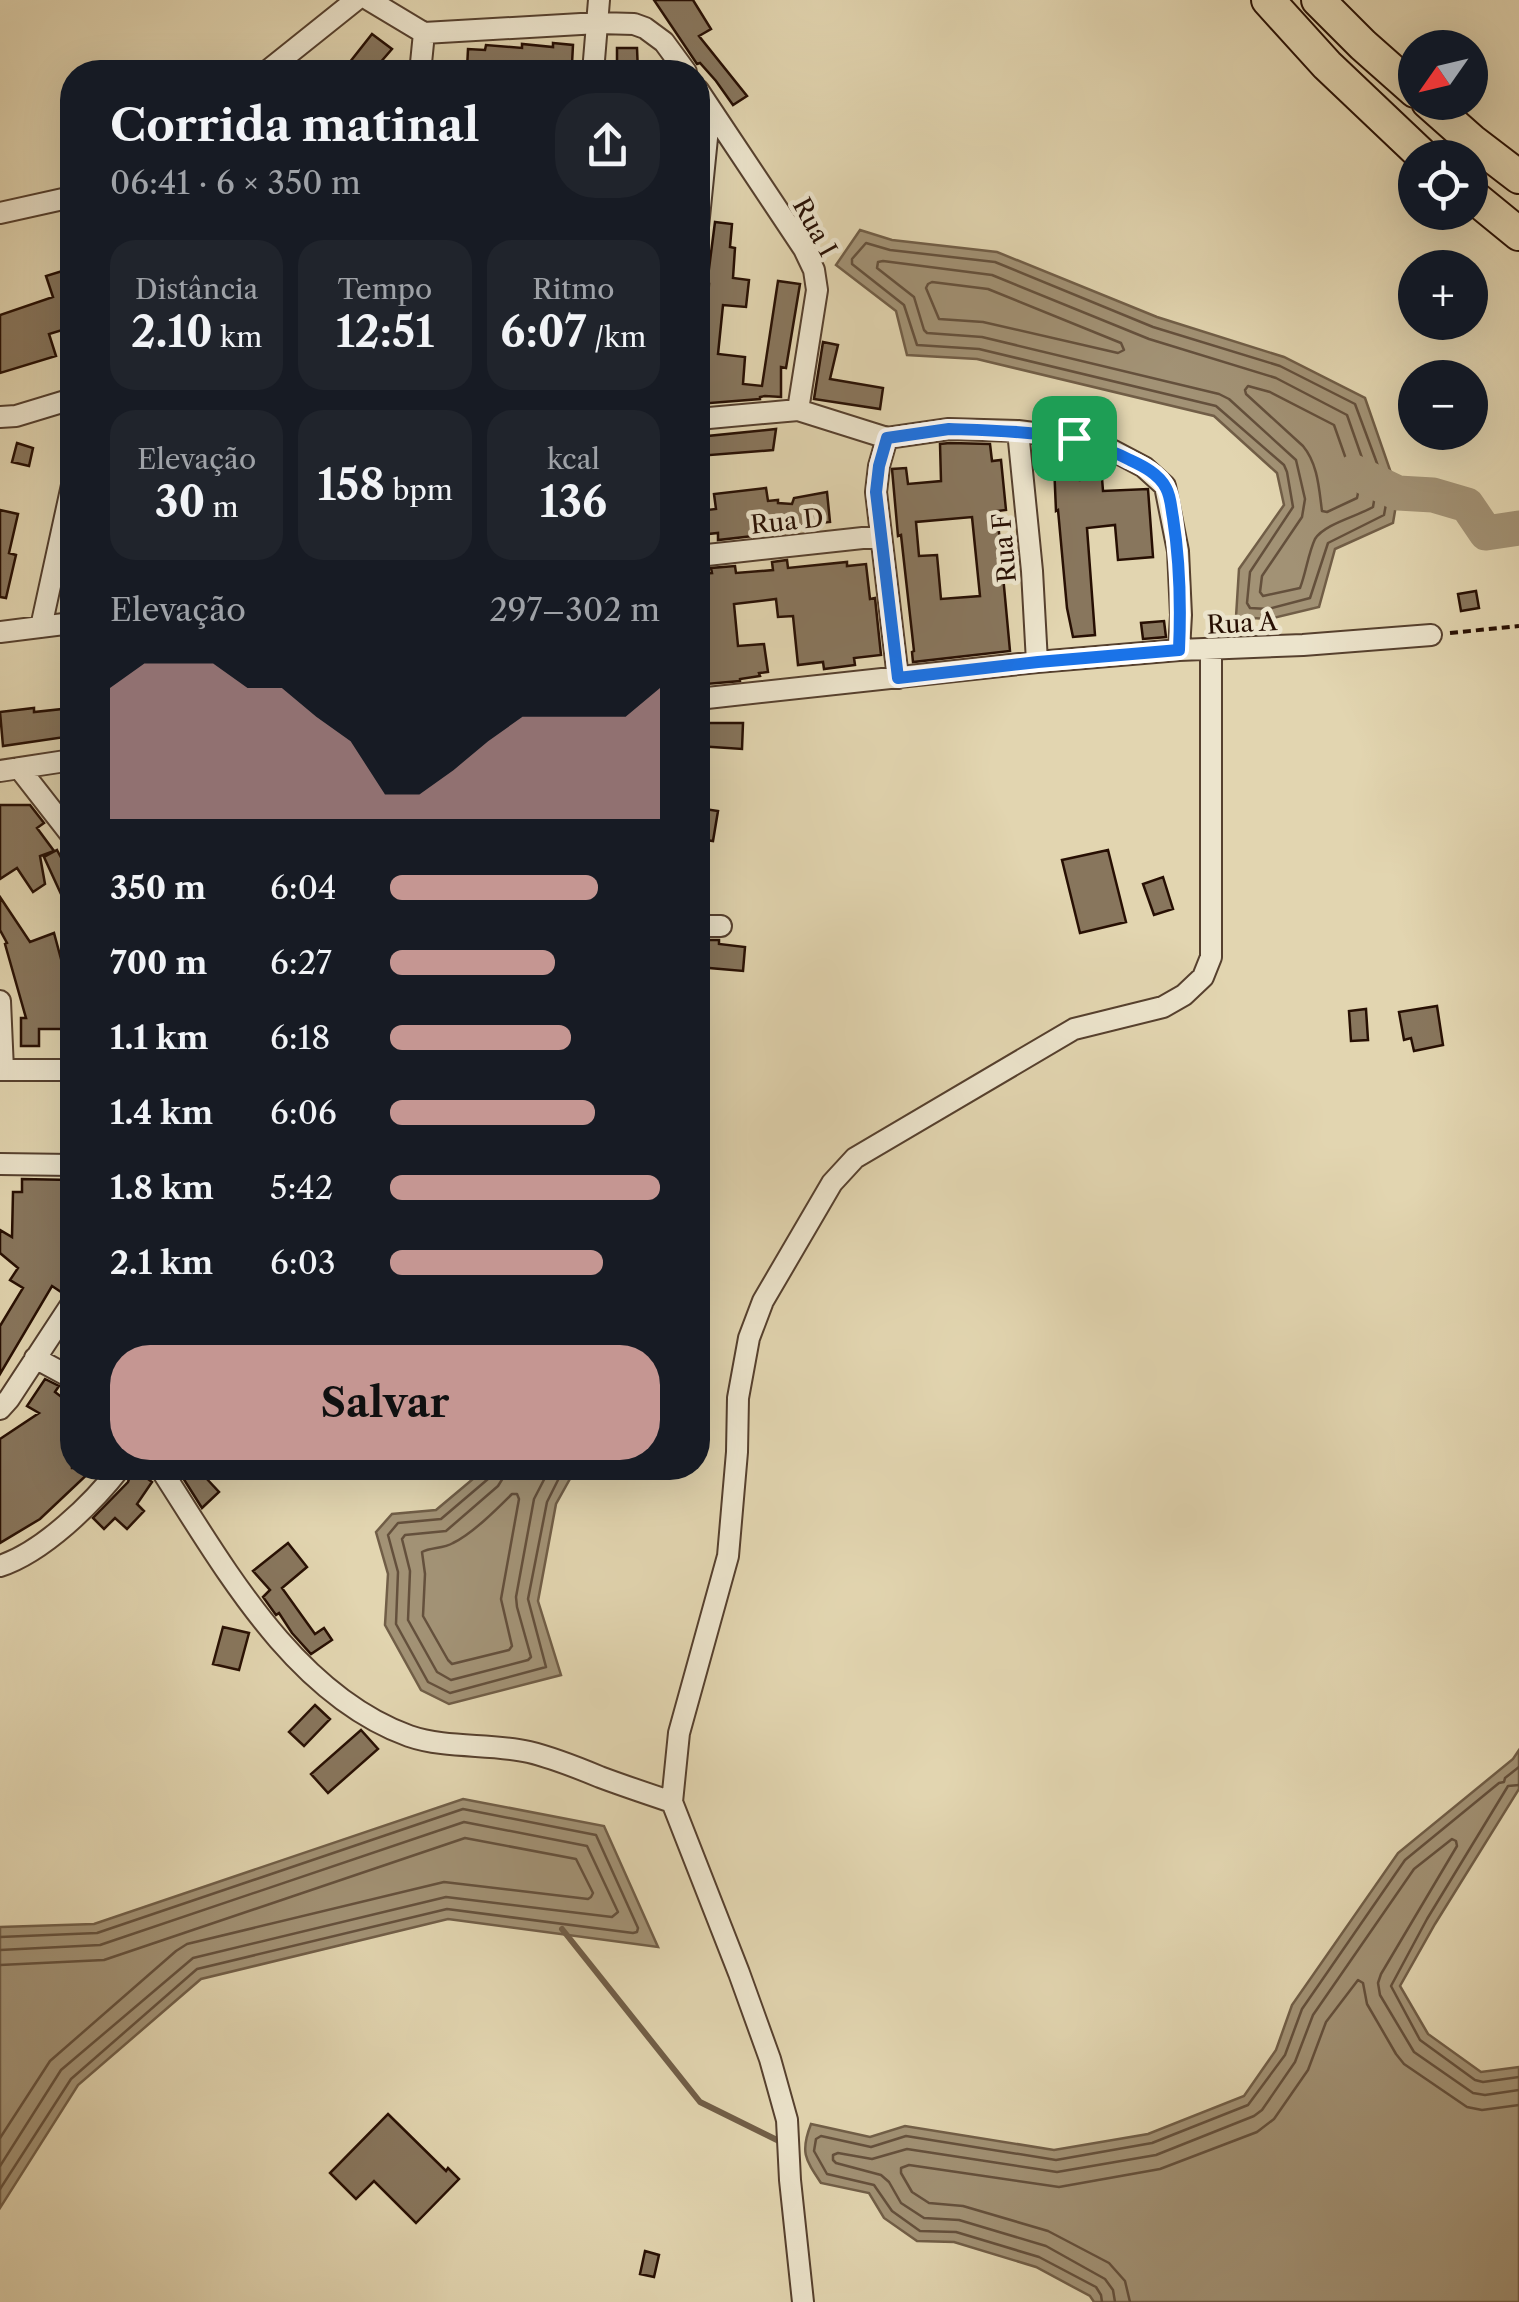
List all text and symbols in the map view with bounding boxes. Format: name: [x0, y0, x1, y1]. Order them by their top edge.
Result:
north arrow: [1398, 30, 1488, 120]
map controls: [1398, 30, 1488, 450]
button: share: [555, 93, 660, 198]
text: Corrida matinal: [110, 97, 479, 153]
button: locate: [1398, 140, 1488, 230]
text: 06:41 · 6 × 350 m: [110, 163, 361, 202]
street label: Rua I: [786, 192, 843, 262]
button: +: [1398, 250, 1488, 340]
text: Distância: [135, 272, 258, 306]
text: Tempo: [338, 272, 432, 306]
text: Ritmo: [532, 272, 614, 306]
text: 2.10: [131, 306, 213, 358]
text: 12:51: [336, 306, 434, 358]
text: 6:07: [500, 306, 587, 358]
text: km: [213, 320, 262, 354]
text: /km: [587, 320, 646, 354]
button: −: [1398, 360, 1488, 450]
pin: [1032, 396, 1117, 481]
icon: arrive: [1047, 411, 1102, 466]
text: Elevação: [137, 442, 256, 476]
text: kcal: [547, 442, 600, 476]
text: 158: [317, 459, 385, 511]
text: bpm: [385, 473, 453, 507]
text: 30: [155, 476, 205, 528]
text: 136: [539, 476, 607, 528]
text: m: [205, 490, 239, 524]
street label: Rua D: [749, 502, 825, 541]
street label: Rua F: [986, 512, 1023, 584]
text: Elevação: [110, 590, 246, 629]
text: 297–302 m: [489, 590, 660, 629]
street label: Rua A: [1206, 606, 1279, 641]
text: 350 m: [110, 868, 206, 907]
text: 6:04: [270, 868, 337, 907]
text: 700 m: [110, 943, 207, 982]
text: 6:27: [270, 943, 332, 982]
text: 1.1 km: [110, 1018, 209, 1057]
text: 6:18: [270, 1018, 330, 1057]
text: 1.4 km: [110, 1093, 213, 1132]
text: 6:06: [270, 1093, 337, 1132]
text: 1.8 km: [110, 1168, 214, 1207]
text: 5:42: [270, 1168, 333, 1207]
text: 2.1 km: [110, 1243, 213, 1282]
text: 6:03: [270, 1243, 336, 1282]
button: Salvar: [110, 1345, 660, 1460]

